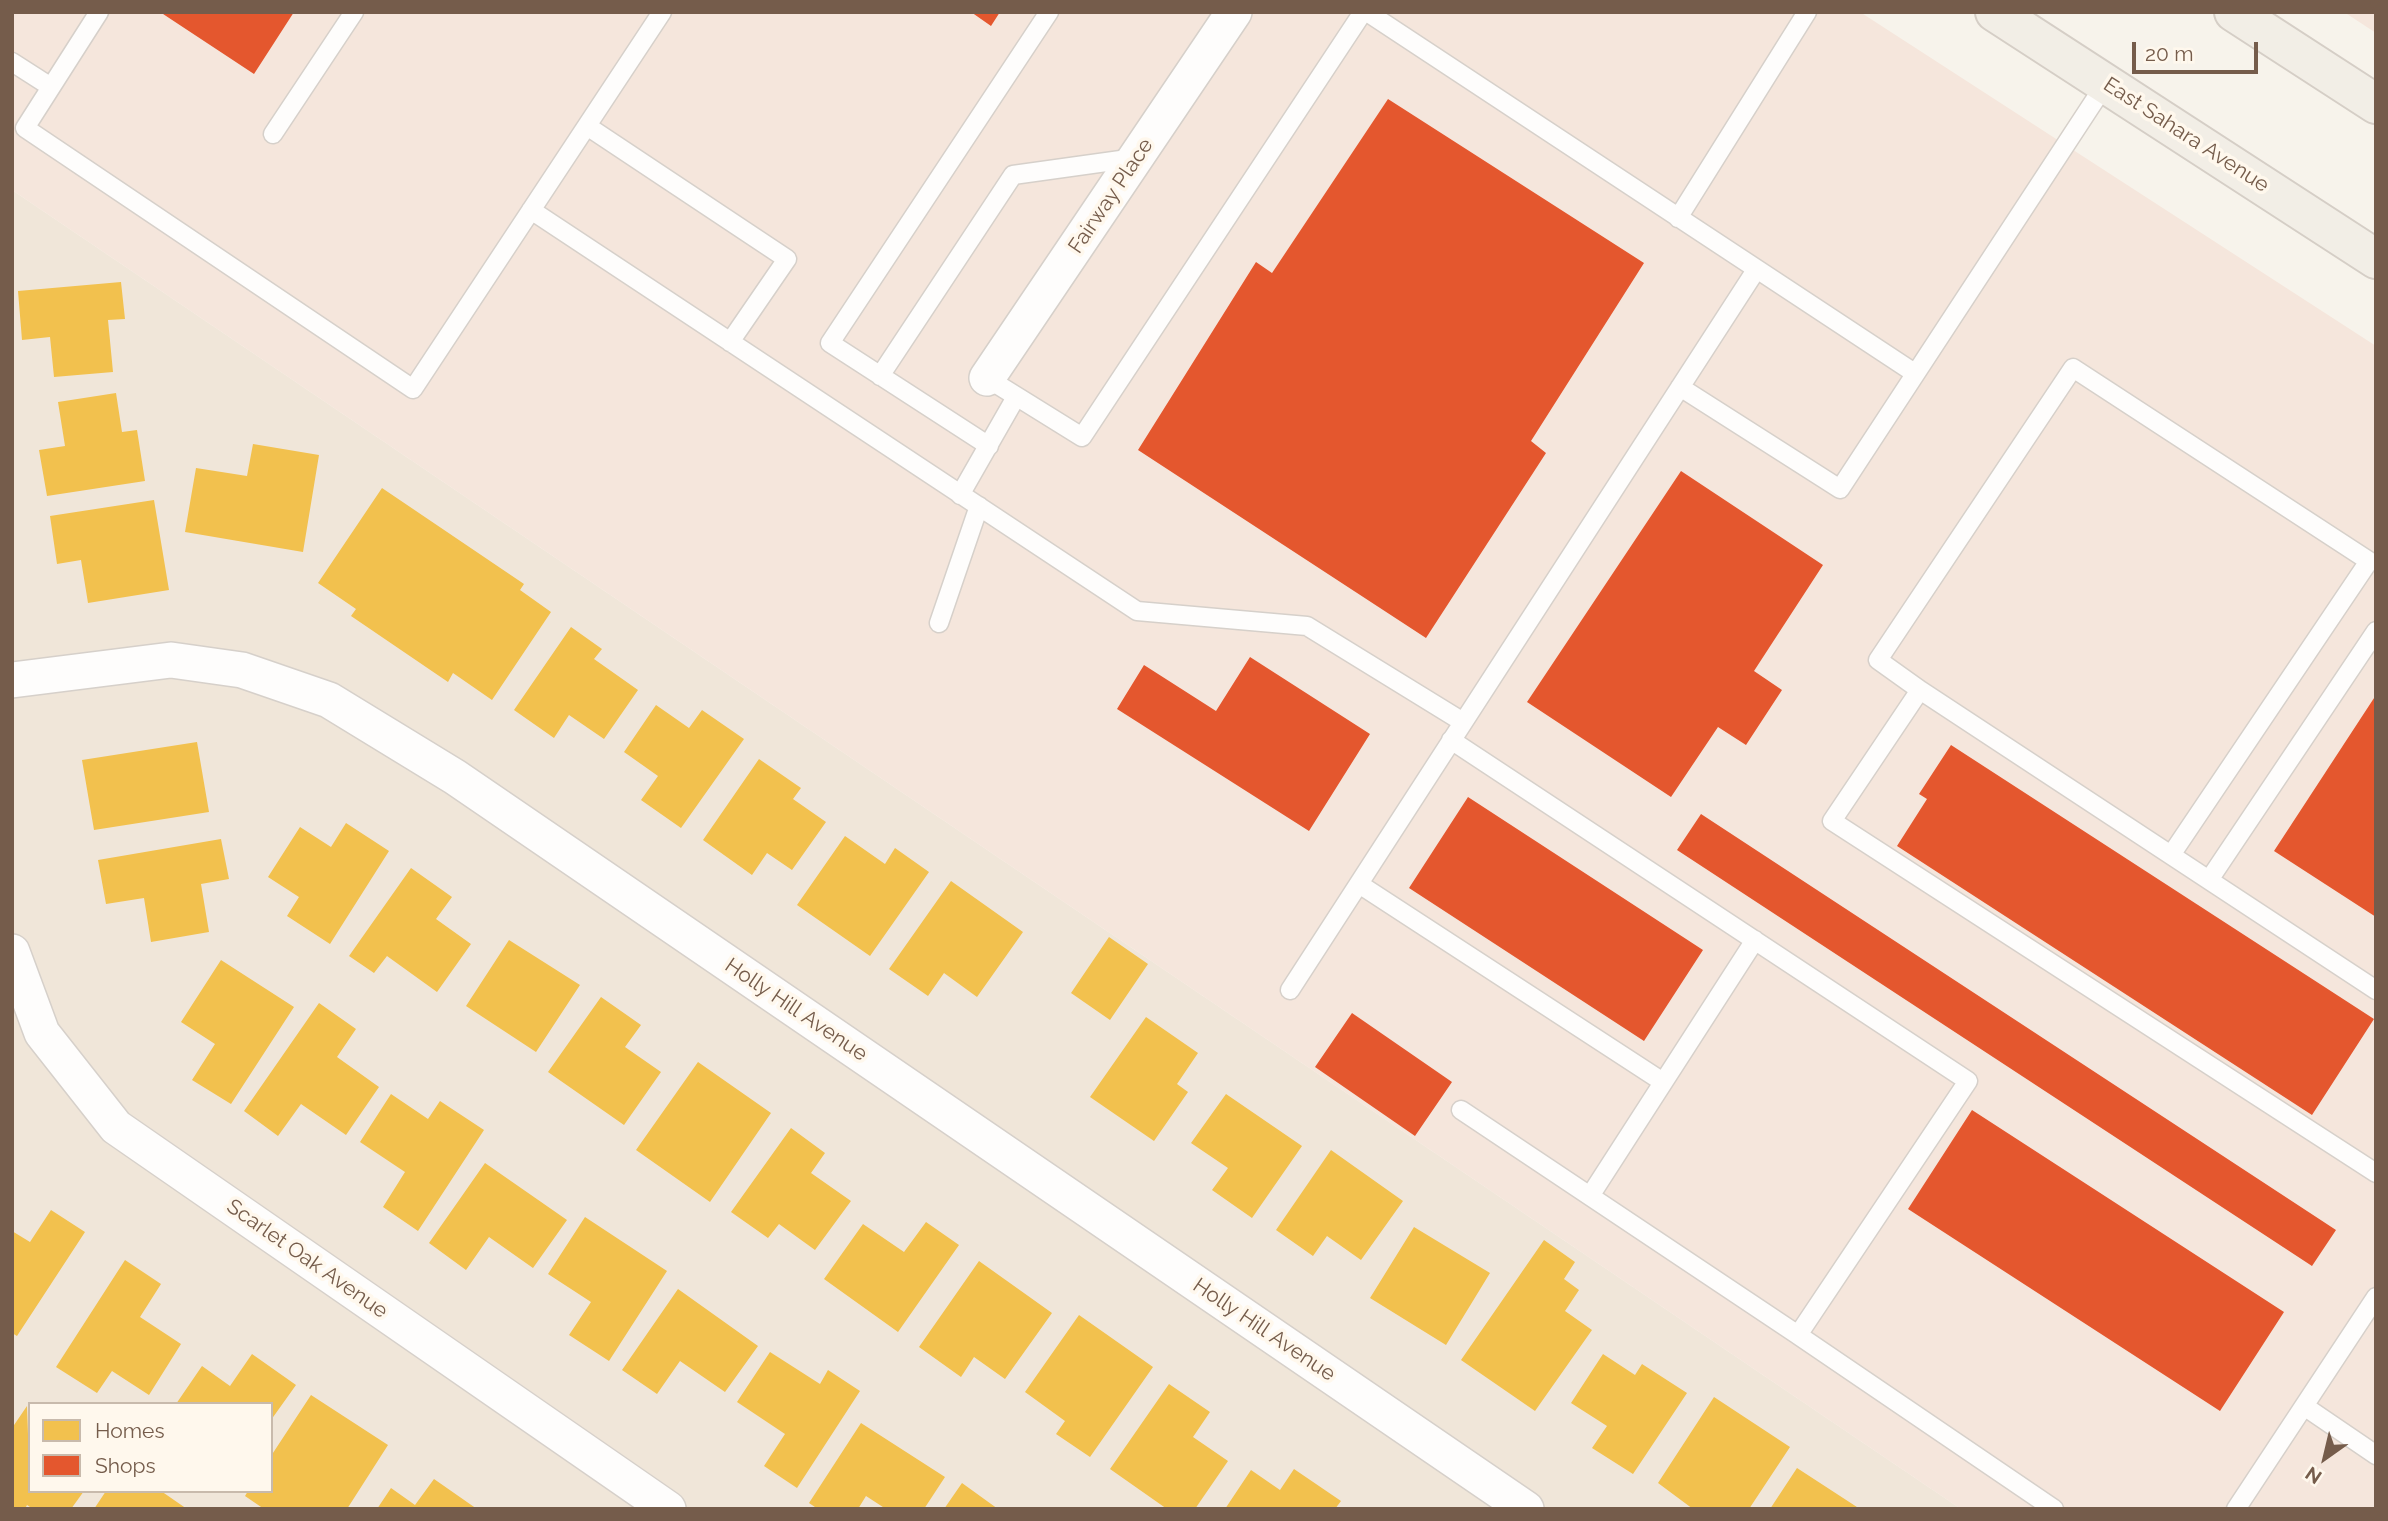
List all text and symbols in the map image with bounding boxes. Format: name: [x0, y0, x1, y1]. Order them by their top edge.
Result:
scale bar: [2136, 28, 2262, 72]
text: 20 m: [2145, 41, 2193, 66]
street label: East Sahara Avenue: [2098, 72, 2274, 198]
street label: Fairway Place: [1063, 134, 1159, 258]
street label: Holly Hill Avenue: [720, 953, 872, 1067]
street label: Scarlet Oak Avenue: [222, 1194, 392, 1324]
street label: Holly Hill Avenue: [1188, 1273, 1340, 1387]
legend: [28, 1402, 273, 1493]
text: Homes: [95, 1418, 165, 1443]
north arrow: [2290, 1423, 2360, 1493]
text: Shops: [95, 1453, 156, 1478]
text: N: [2301, 1462, 2325, 1489]

